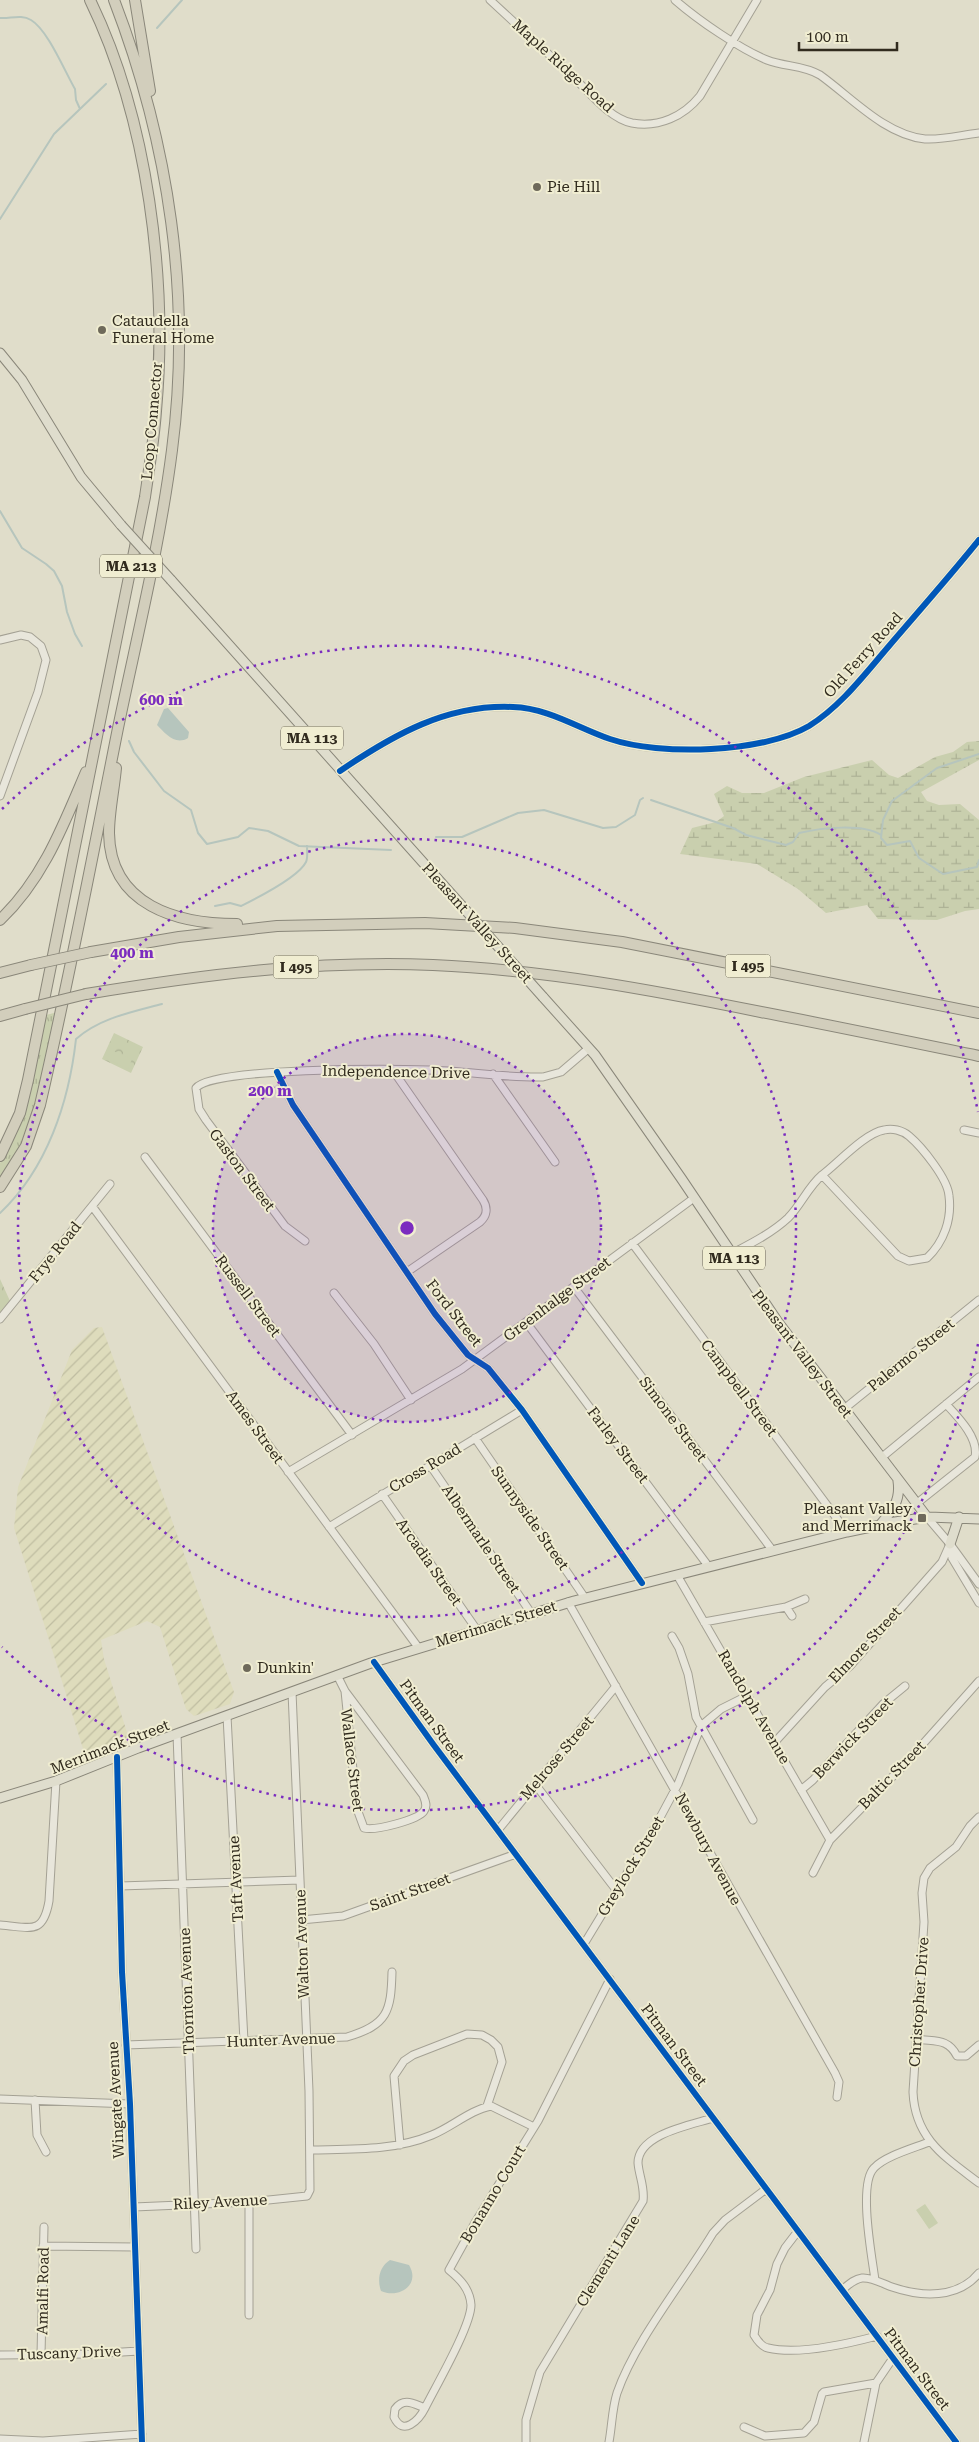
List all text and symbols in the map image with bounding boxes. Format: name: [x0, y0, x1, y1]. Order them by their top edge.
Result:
street label: Maple Ridge Road: [508, 16, 618, 117]
scale bar: [799, 20, 896, 52]
text: 100 m: [806, 28, 849, 46]
place label: Pie Hill: [547, 178, 600, 196]
marker: Pie Hill: [531, 181, 543, 193]
place label: Cataudella Funeral Home: [112, 312, 214, 347]
marker: Cataudella Funeral Home: [96, 324, 108, 336]
street label: Loop Connector: [138, 361, 166, 481]
road number: MA 213: [100, 554, 162, 578]
street label: Old Ferry Road: [820, 608, 906, 701]
text: 600 m: [139, 691, 183, 709]
road number: MA 113: [281, 726, 343, 750]
street label: Pleasant Valley Street: [418, 859, 536, 987]
text: 400 m: [110, 944, 154, 962]
road number: I 495: [726, 954, 770, 978]
road number: I 495: [274, 956, 318, 979]
street label: Independence Drive: [322, 1062, 470, 1082]
text: 200 m: [248, 1082, 292, 1100]
street label: Gaston Street: [205, 1125, 279, 1215]
street label: Frye Road: [25, 1218, 85, 1286]
centre of rings: [398, 1219, 416, 1237]
road number: MA 113: [703, 1246, 765, 1270]
street label: Russell Street: [211, 1252, 285, 1341]
street label: Greenhalge Street: [500, 1253, 614, 1345]
street label: Ford Street: [422, 1276, 486, 1350]
street label: Pleasant Valley Street: [748, 1287, 856, 1422]
street label: Palermo Street: [864, 1314, 958, 1395]
street label: Campbell Street: [697, 1336, 781, 1440]
street label: Simone Street: [635, 1373, 711, 1465]
street label: Ames Street: [222, 1387, 288, 1468]
street label: Farley Street: [583, 1403, 653, 1487]
street label: Cross Road: [386, 1439, 465, 1497]
street label: Sunnyside Street: [487, 1462, 573, 1574]
street label: Albermarle Street: [438, 1481, 524, 1597]
place label: Pleasant Valley and Merrimack: [802, 1500, 912, 1535]
marker: Pleasant Valley and Merrimack: [916, 1512, 928, 1524]
street label: Arcadia Street: [392, 1515, 466, 1609]
street label: Merrimack Street: [433, 1597, 559, 1651]
street label: Elmore Street: [825, 1603, 905, 1687]
street label: Randolph Avenue: [714, 1647, 794, 1767]
place label: Dunkin': [257, 1659, 314, 1677]
marker: Dunkin': [241, 1662, 253, 1674]
street label: Pitman Street: [396, 1676, 468, 1766]
street label: Berwick Street: [809, 1693, 897, 1783]
street label: Wallace Street: [337, 1708, 367, 1813]
street label: Melrose Street: [517, 1712, 598, 1804]
street label: Merrimack Street: [48, 1716, 172, 1778]
street label: Baltic Street: [855, 1737, 929, 1813]
street label: Newbury Avenue: [671, 1790, 745, 1908]
street label: Greylock Street: [594, 1812, 668, 1919]
street label: Taft Avenue: [225, 1835, 247, 1923]
street label: Saint Street: [367, 1869, 453, 1915]
street label: Walton Avenue: [291, 1889, 313, 1999]
street label: Thornton Avenue: [176, 1927, 198, 2055]
street label: Christopher Drive: [905, 1936, 933, 2068]
street label: Pitman Street: [637, 2000, 711, 2090]
street label: Hunter Avenue: [226, 2029, 336, 2051]
street label: Wingate Avenue: [104, 2041, 128, 2159]
street label: Bonanno Court: [457, 2142, 529, 2246]
street label: Riley Avenue: [172, 2191, 268, 2213]
street label: Clementi Lane: [573, 2212, 643, 2310]
street label: Amalfi Road: [33, 2247, 53, 2335]
street label: Pitman Street: [880, 2324, 954, 2414]
street label: Tuscany Drive: [17, 2342, 121, 2364]

